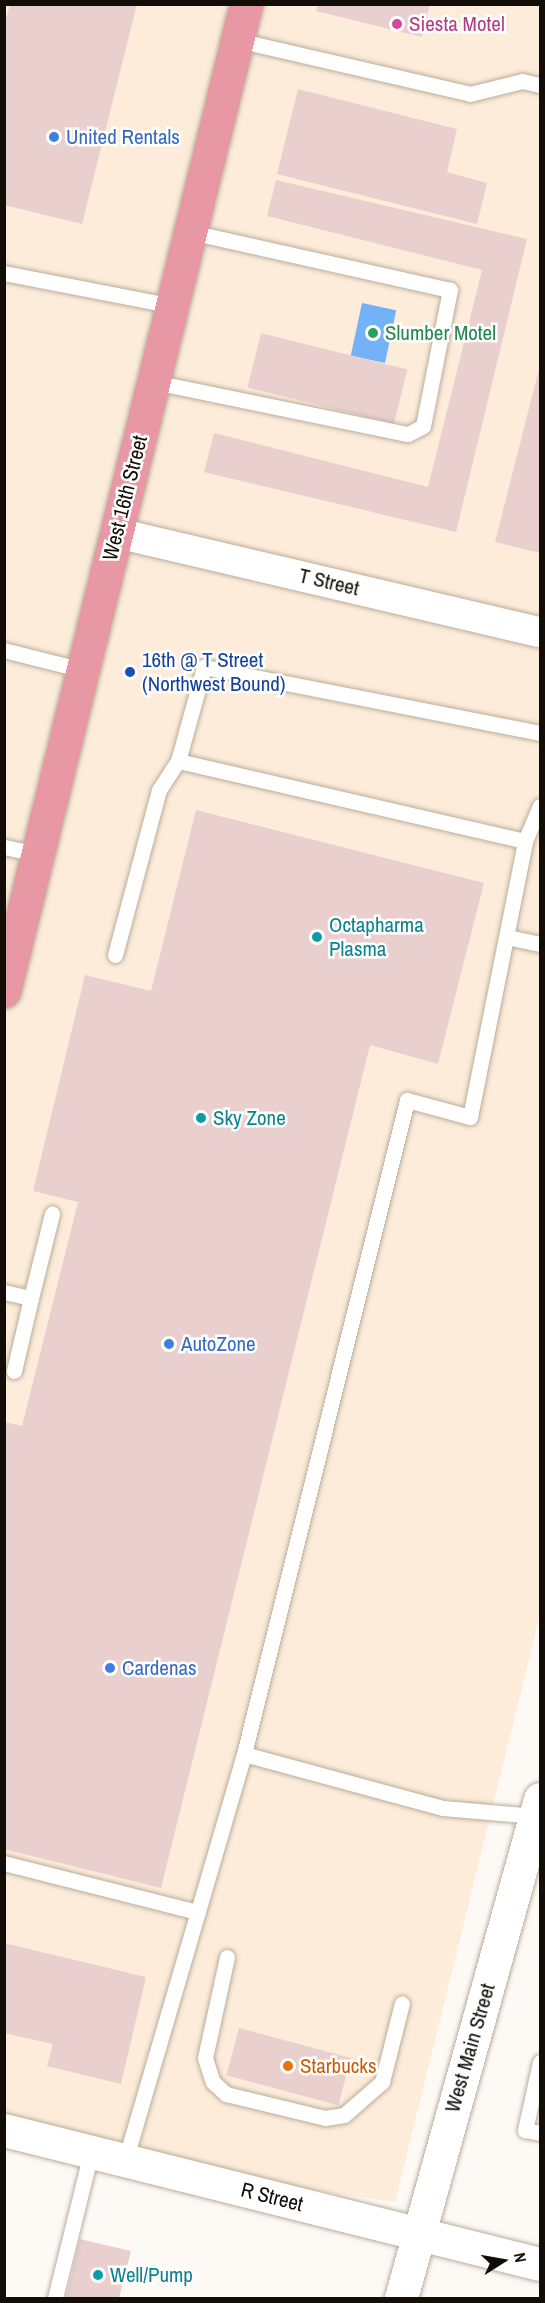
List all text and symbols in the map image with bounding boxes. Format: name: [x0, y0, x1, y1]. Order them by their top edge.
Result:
place label: Siesta Motel: [409, 11, 505, 37]
marker: Siesta Motel: [390, 17, 404, 31]
place label: United Rentals: [66, 124, 180, 150]
marker: United Rentals: [47, 130, 61, 144]
place label: Slumber Motel: [385, 320, 496, 346]
marker: Slumber Motel: [366, 326, 380, 340]
street label: West 16th Street: [97, 433, 153, 563]
street label: T Street: [296, 563, 362, 601]
place label: 16th @ T Street (Northwest Bound): [142, 647, 286, 697]
marker: 16th @ T Street (Northwest Bound): [123, 665, 137, 679]
place label: Octapharma Plasma: [329, 912, 424, 962]
marker: Octapharma Plasma: [310, 930, 324, 944]
place label: Sky Zone: [213, 1105, 286, 1131]
marker: Sky Zone: [194, 1111, 208, 1125]
place label: AutoZone: [181, 1331, 256, 1357]
marker: AutoZone: [162, 1337, 176, 1351]
place label: Cardenas: [122, 1655, 197, 1681]
marker: Cardenas: [103, 1661, 117, 1675]
street label: West Main Street: [440, 1981, 500, 2115]
place label: Starbucks: [300, 2053, 377, 2079]
marker: Starbucks: [281, 2059, 295, 2073]
street label: R Street: [238, 2177, 306, 2217]
north arrow: [473, 2231, 533, 2291]
text: N: [509, 2251, 532, 2264]
place label: Well/Pump: [110, 2262, 193, 2288]
marker: Well/Pump: [91, 2268, 105, 2282]

